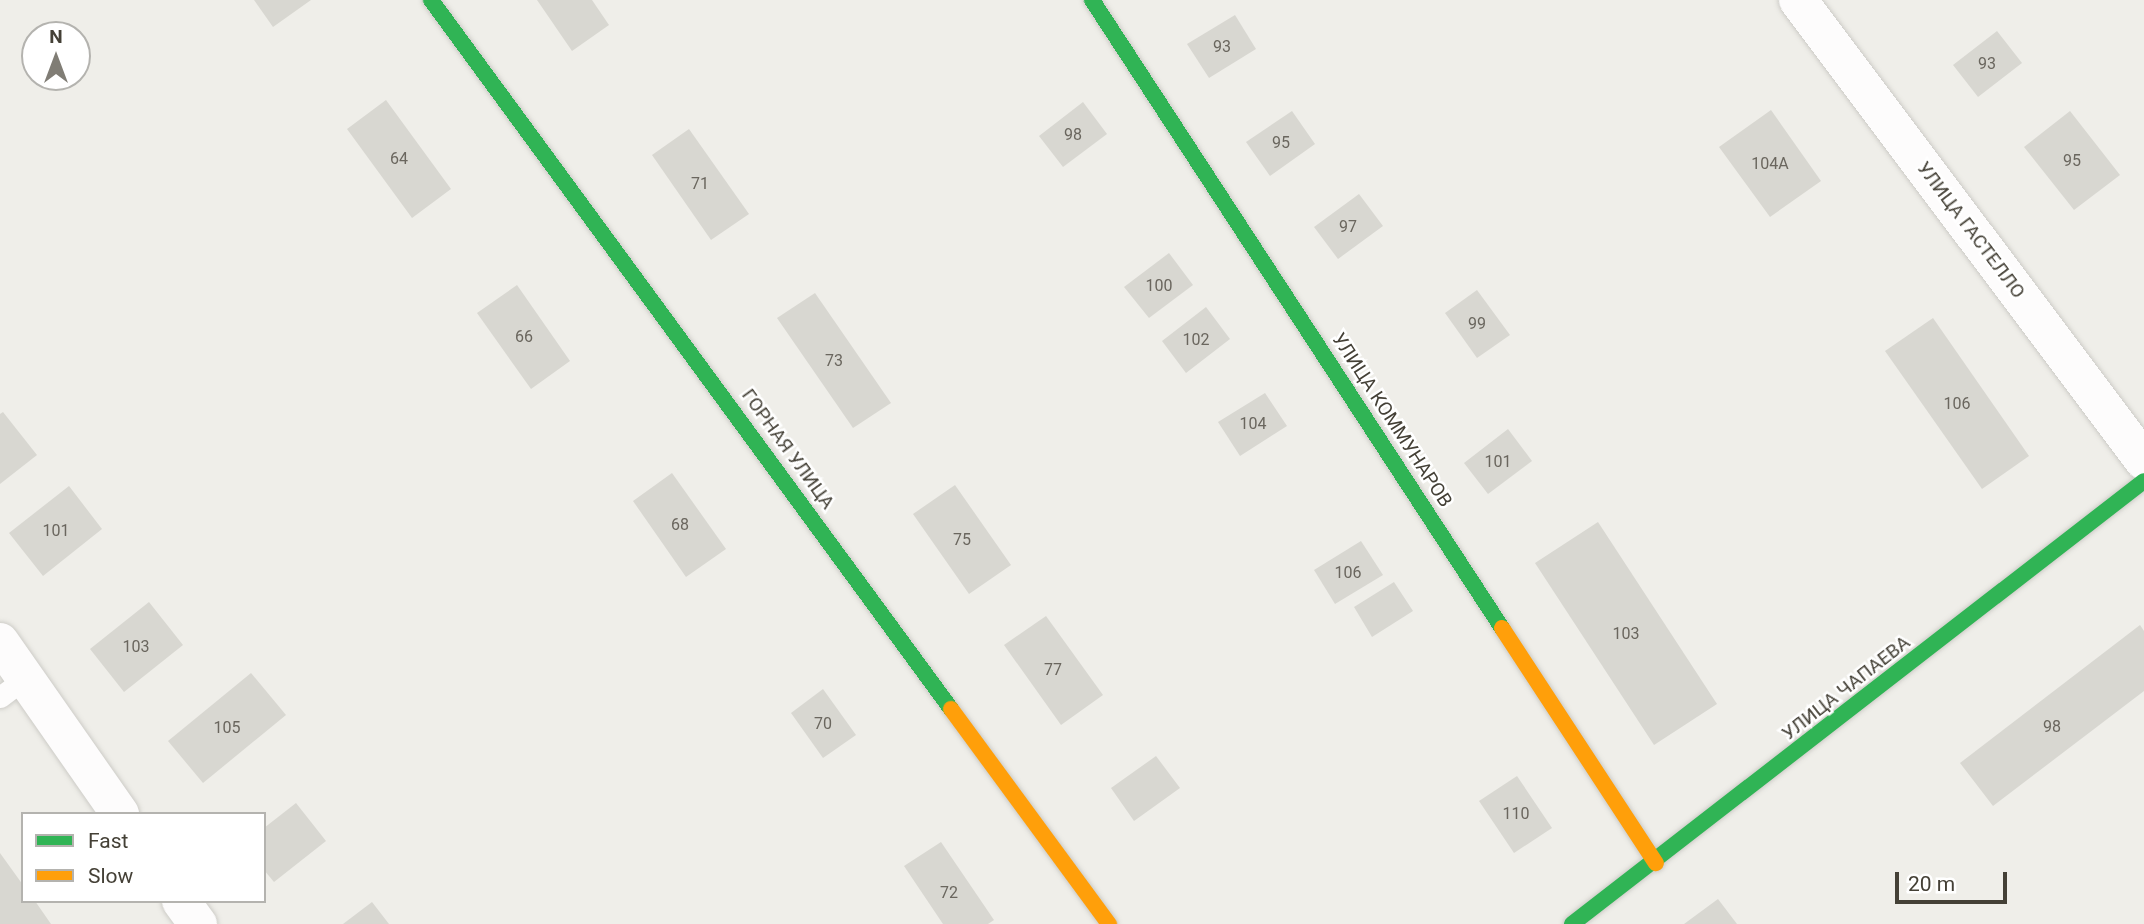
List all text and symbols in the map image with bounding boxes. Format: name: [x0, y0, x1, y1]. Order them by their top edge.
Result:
north arrow: [21, 21, 91, 91]
text: N: [49, 25, 63, 48]
house number: 93: [1213, 37, 1231, 57]
house number: 93: [1978, 54, 1996, 74]
house number: 98: [1064, 125, 1082, 145]
house number: 95: [1272, 133, 1290, 153]
house number: 64: [390, 149, 408, 169]
house number: 95: [2063, 151, 2081, 171]
house number: 104А: [1751, 154, 1789, 174]
street label: УЛИЦА ГАСТЕЛЛО: [1912, 157, 2030, 303]
house number: 71: [691, 174, 709, 194]
house number: 97: [1339, 217, 1357, 237]
house number: 100: [1146, 276, 1172, 296]
house number: 99: [1468, 314, 1486, 334]
house number: 66: [515, 327, 533, 347]
street label: УЛИЦА КОММУНАРОВ: [1327, 329, 1457, 511]
house number: 102: [1183, 330, 1209, 350]
house number: 73: [825, 351, 843, 371]
street label: ГОРНАЯ УЛИЦА: [737, 385, 839, 513]
house number: 106: [1944, 394, 1970, 414]
house number: 104: [1240, 414, 1266, 434]
house number: 101: [1485, 452, 1511, 472]
house number: 68: [671, 515, 689, 535]
house number: 101: [43, 521, 69, 541]
house number: 75: [953, 530, 971, 550]
house number: 106: [1335, 563, 1361, 583]
house number: 103: [1613, 624, 1639, 644]
street label: УЛИЦА ЧАПАЕВА: [1777, 631, 1915, 745]
house number: 103: [123, 637, 149, 657]
house number: 77: [1044, 660, 1062, 680]
house number: 70: [814, 714, 832, 734]
house number: 98: [2043, 717, 2061, 737]
house number: 105: [214, 718, 240, 738]
house number: 110: [1503, 804, 1529, 824]
legend: [21, 812, 266, 903]
text: Fast: [88, 829, 128, 853]
scale bar: [1899, 858, 2011, 902]
text: Slow: [88, 864, 133, 888]
text: 20 m: [1908, 872, 1955, 896]
house number: 72: [940, 883, 958, 903]

